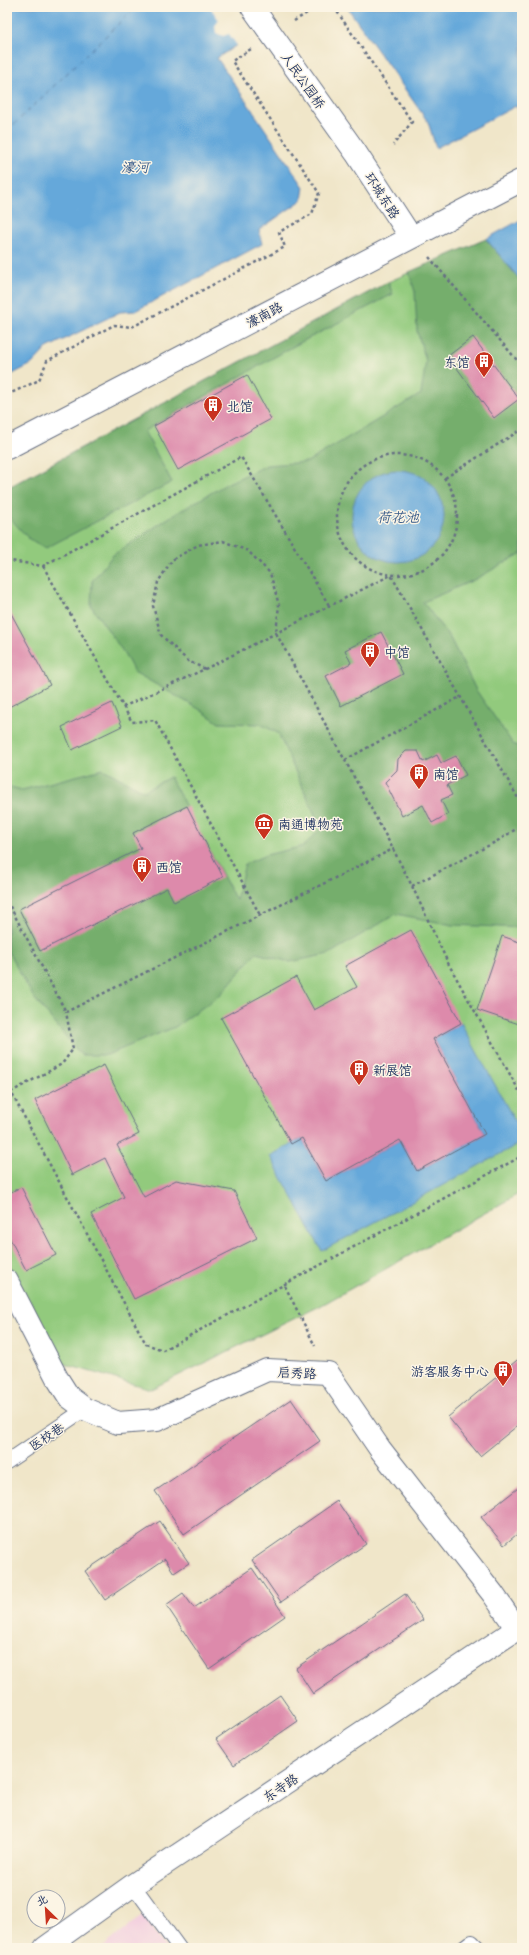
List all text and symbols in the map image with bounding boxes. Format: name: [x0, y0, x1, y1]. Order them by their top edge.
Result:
street label: 人民公园桥: [278, 48, 330, 112]
water label: 濠河: [121, 157, 151, 176]
street label: 环城东路: [362, 169, 404, 221]
street label: 濠南路: [243, 297, 285, 331]
building icon: 东馆: [473, 350, 495, 378]
place label: 东馆: [444, 353, 470, 370]
building icon: 北馆: [202, 394, 224, 422]
place label: 北馆: [227, 397, 253, 414]
water label: 荷花池: [377, 507, 420, 526]
building icon: 中馆: [359, 640, 381, 668]
place label: 中馆: [384, 643, 410, 660]
building icon: 南馆: [408, 762, 430, 790]
place label: 南馆: [433, 765, 459, 782]
museum icon: 南通博物苑: [253, 812, 275, 840]
place label: 南通博物苑: [278, 815, 343, 832]
building icon: 西馆: [131, 855, 153, 883]
place label: 西馆: [156, 858, 182, 875]
building icon: 新展馆: [348, 1058, 370, 1086]
place label: 新展馆: [373, 1061, 412, 1078]
building icon: 游客服务中心: [492, 1359, 514, 1387]
street label: 启秀路: [277, 1362, 317, 1382]
place label: 游客服务中心: [411, 1362, 489, 1379]
street label: 医校巷: [25, 1418, 67, 1454]
street label: 东寺路: [259, 1769, 301, 1805]
north arrow: [26, 1889, 66, 1929]
text: 北: [33, 1890, 50, 1909]

